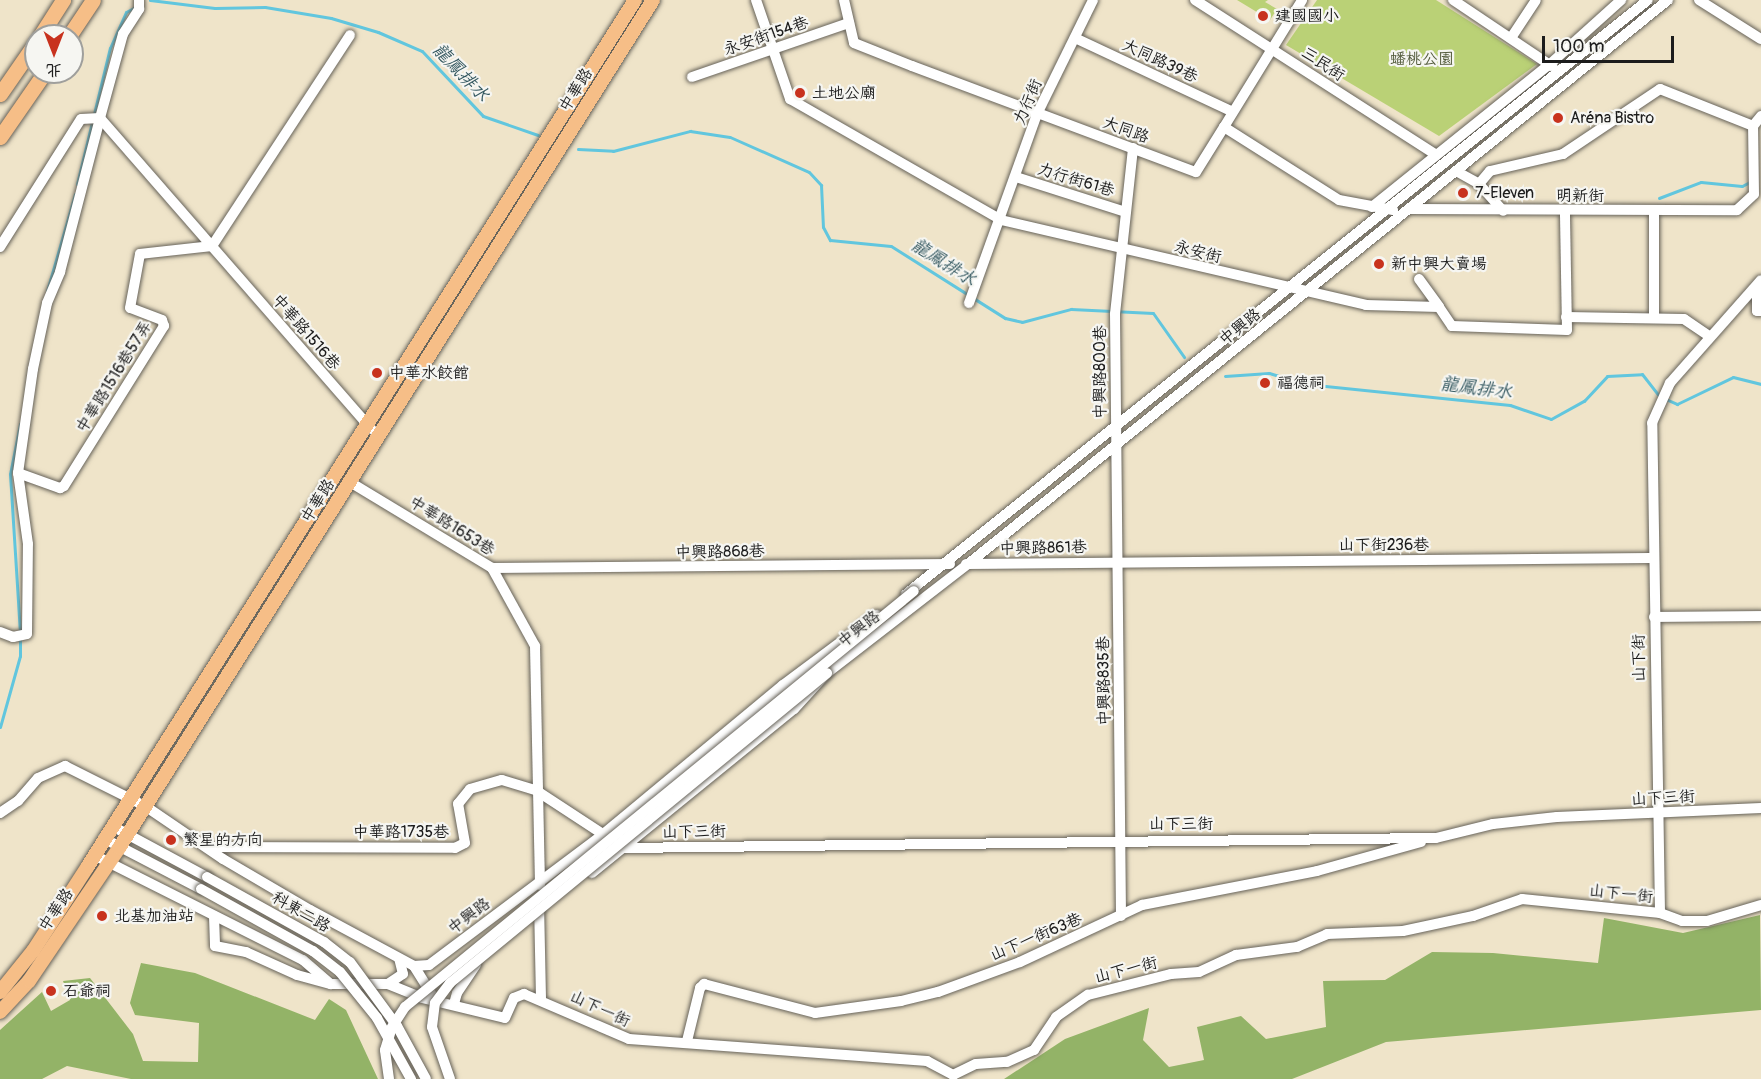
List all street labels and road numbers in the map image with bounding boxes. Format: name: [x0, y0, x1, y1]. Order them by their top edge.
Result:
street label: 永安街154巷: [721, 13, 811, 59]
street label: 大同路39巷: [1119, 35, 1201, 87]
street label: 三民街: [1298, 43, 1348, 85]
street label: 中華路: [555, 65, 597, 115]
street label: 力行街: [1010, 76, 1046, 128]
street label: 大同路: [1100, 113, 1152, 147]
street label: 力行街61巷: [1035, 159, 1117, 201]
street label: 明新街: [1556, 186, 1604, 206]
street label: 永安街: [1172, 237, 1224, 267]
street label: 中華路1516巷: [268, 290, 344, 374]
street label: 中興路: [1215, 304, 1265, 350]
street label: 中華路1516巷57弄: [72, 318, 156, 436]
street label: 中興路800巷: [1090, 325, 1110, 419]
street label: 中華路: [297, 476, 339, 526]
street label: 中華路1653巷: [406, 492, 498, 560]
street label: 山下街236巷: [1339, 535, 1429, 555]
street label: 中興路861巷: [999, 538, 1087, 558]
street label: 中興路868巷: [675, 542, 765, 562]
street label: 中興路: [834, 607, 884, 651]
street label: 山下街: [1629, 634, 1649, 682]
street label: 中興路835巷: [1094, 636, 1114, 726]
street label: 山下三街: [1631, 787, 1695, 809]
street label: 山下三街: [1149, 814, 1213, 834]
street label: 中華路1735巷: [353, 822, 449, 842]
street label: 山下三街: [662, 822, 726, 842]
street label: 山下一街: [1588, 881, 1654, 907]
street label: 中華路: [35, 885, 77, 935]
street label: 科東二路: [268, 888, 334, 936]
street label: 中興路: [444, 894, 494, 938]
street label: 山下一街63巷: [987, 909, 1085, 965]
street label: 山下一街: [1093, 953, 1159, 987]
street label: 山下一街: [567, 987, 633, 1031]

